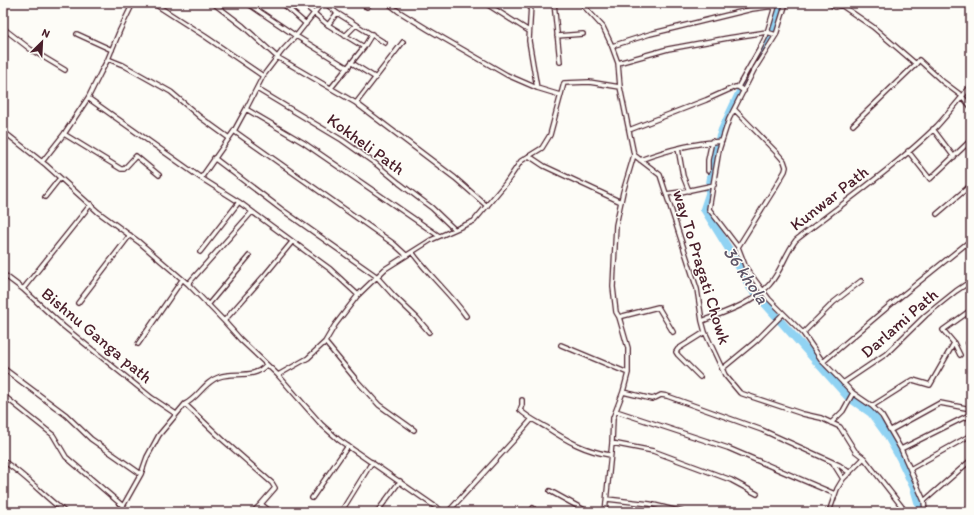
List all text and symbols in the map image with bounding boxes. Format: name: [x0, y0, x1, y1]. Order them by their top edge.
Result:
north arrow: [22, 22, 62, 62]
text: N: [40, 26, 52, 41]
street label: Kokheli Path: [323, 109, 409, 179]
street label: Kunwar Path: [786, 161, 872, 235]
street label: way To Pragati Chowk: [669, 187, 735, 347]
water label: 36 khola: [719, 242, 774, 309]
street label: Bishnu Ganga path: [38, 283, 157, 387]
street label: Darlami Path: [856, 284, 942, 362]

